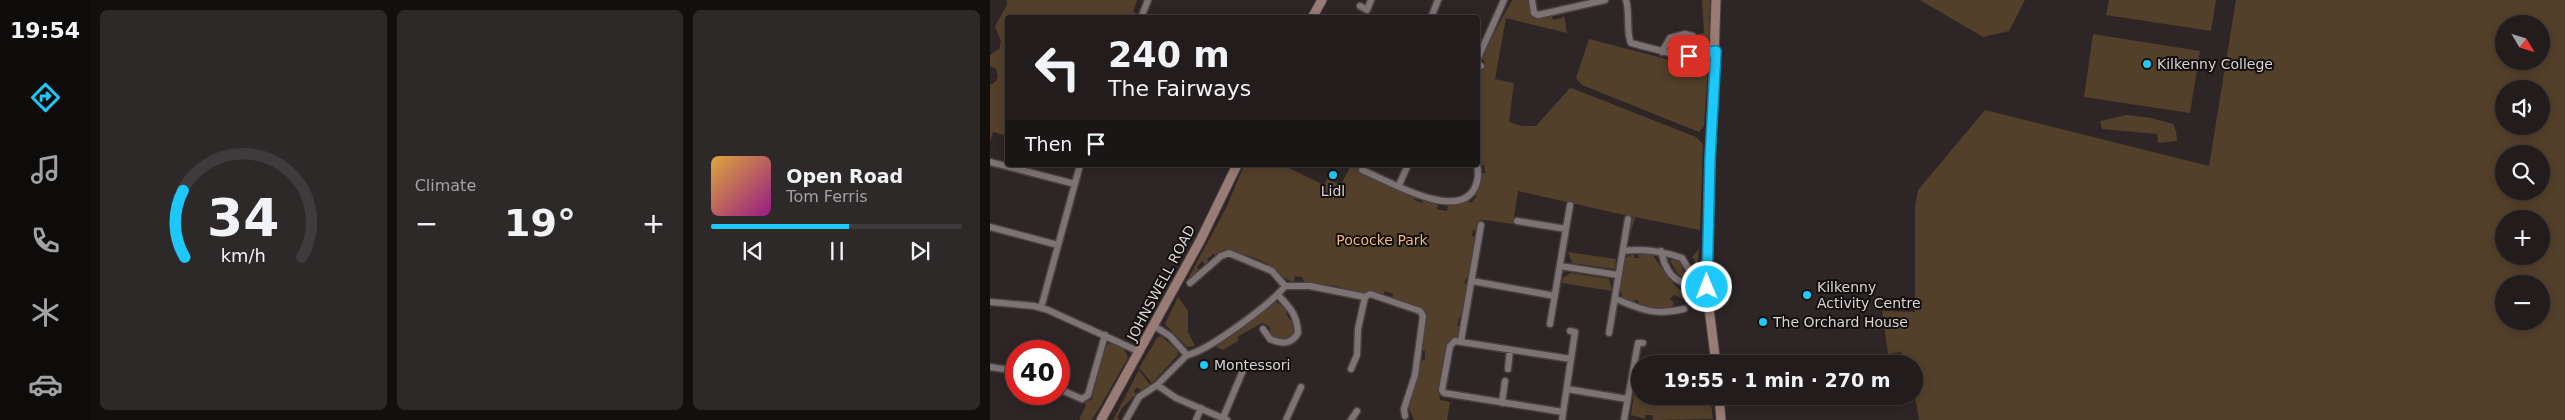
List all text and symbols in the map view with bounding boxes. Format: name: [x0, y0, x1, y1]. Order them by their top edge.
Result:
north arrow: [2495, 15, 2550, 70]
map controls: [2495, 15, 2550, 330]
text: 19:54: [10, 18, 80, 43]
icon: left: [1025, 35, 1090, 100]
text: 240 m: [1108, 35, 1230, 75]
pin: [1668, 35, 1710, 77]
icon: arrive: [1675, 42, 1703, 70]
place label: Kilkenny College: [2157, 56, 2273, 72]
marker: Kilkenny College: [2141, 58, 2153, 70]
text: The Fairways: [1108, 76, 1251, 101]
icon: directions: [28, 80, 63, 115]
button: sound: [2495, 80, 2550, 135]
icon: arrive: [1082, 130, 1110, 158]
text: Then: [1025, 133, 1072, 155]
button: search: [2495, 145, 2550, 200]
icon: music: [28, 152, 63, 187]
text: Open Road: [786, 165, 903, 187]
marker: Lidl: [1327, 169, 1339, 181]
text: Climate: [415, 176, 476, 195]
place label: Lidl: [1321, 183, 1345, 199]
text: Tom Ferris: [786, 187, 868, 206]
text: 34: [207, 188, 280, 248]
text: 19°: [504, 201, 576, 245]
text: −: [415, 207, 438, 240]
text: +: [642, 207, 665, 240]
button: +: [2495, 210, 2550, 265]
street label: JOHNSWELL ROAD: [1123, 222, 1198, 344]
icon: phone: [28, 223, 63, 258]
park label: Pococke Park: [1336, 232, 1429, 248]
icon: previous: [739, 237, 767, 265]
icon: pause: [823, 237, 851, 265]
icon: next: [906, 237, 934, 265]
text: km/h: [221, 245, 266, 266]
position arrow: [1680, 260, 1732, 312]
button: −: [2495, 275, 2550, 330]
place label: Kilkenny Activity Centre: [1817, 279, 1921, 311]
marker: Kilkenny Activity Centre: [1801, 289, 1813, 301]
icon: climate: [28, 295, 63, 330]
place label: The Orchard House: [1772, 314, 1908, 330]
marker: The Orchard House: [1757, 316, 1769, 328]
speed limit sign: 40: [1005, 340, 1070, 405]
place label: Montessori: [1214, 357, 1290, 373]
marker: Montessori: [1198, 359, 1210, 371]
icon: car: [28, 367, 63, 402]
text: 19:55 · 1 min · 270 m: [1663, 369, 1891, 391]

